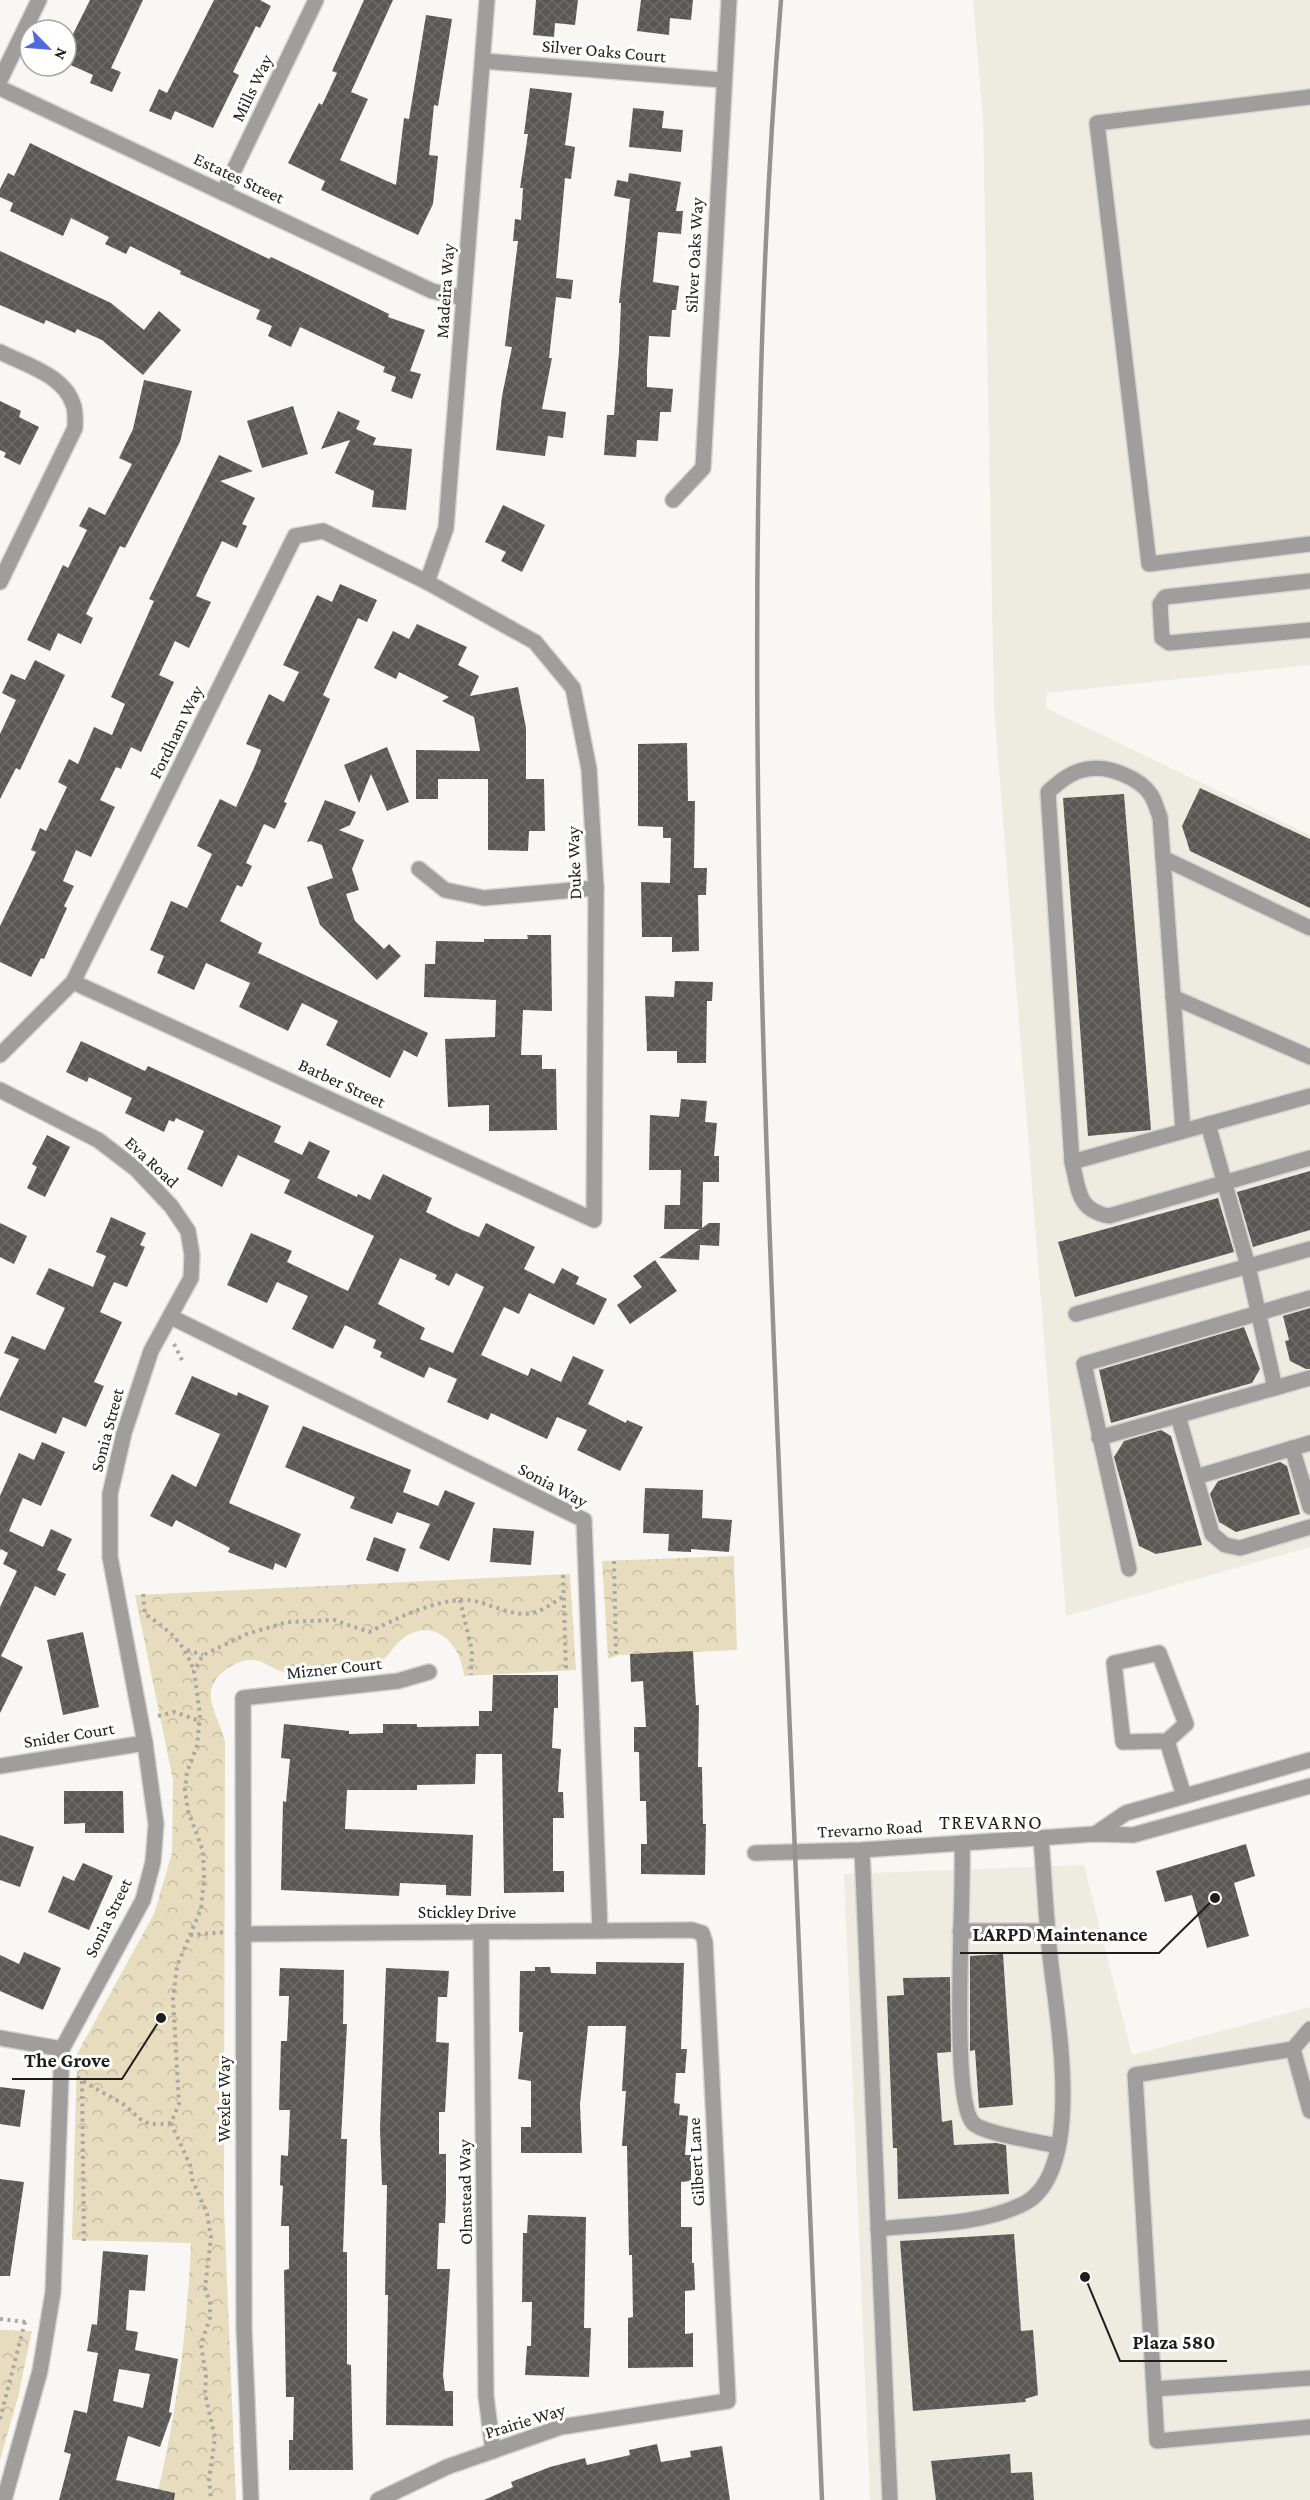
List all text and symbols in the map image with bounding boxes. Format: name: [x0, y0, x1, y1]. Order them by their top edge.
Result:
north arrow: [18, 18, 78, 78]
street label: Silver Oaks Court: [541, 36, 668, 66]
text: N: [51, 46, 71, 63]
street label: Mills Way: [227, 51, 277, 125]
street label: Estates Street: [191, 148, 288, 208]
street label: Silver Oaks Way: [681, 196, 707, 313]
street label: Madeira Way: [432, 242, 458, 339]
street label: Fordham Way: [145, 682, 207, 782]
street label: Duke Way: [563, 825, 585, 900]
street label: Barber Street: [295, 1054, 390, 1112]
street label: Eva Road: [121, 1132, 183, 1192]
street label: Sonia Street: [86, 1385, 128, 1474]
street label: Sonia Way: [515, 1458, 592, 1512]
street label: Mizner Court: [285, 1653, 384, 1683]
street label: Snider Court: [22, 1718, 117, 1752]
district label: TREVARNO: [939, 1811, 1043, 1833]
street label: Trevarno Road: [817, 1816, 923, 1842]
street label: Sonia Street: [80, 1874, 136, 1961]
street label: Stickley Drive: [418, 1902, 516, 1922]
callout: LARPD Maintenance: [960, 1915, 1159, 1953]
text: LARPD Maintenance: [972, 1923, 1148, 1945]
callout: The Grove: [12, 2041, 122, 2079]
text: The Grove: [24, 2049, 110, 2071]
street label: Wexler Way: [214, 2055, 234, 2142]
street label: Gilbert Lane: [684, 2117, 708, 2207]
street label: Olmstead Way: [454, 2138, 476, 2245]
callout: Plaza 580: [1120, 2323, 1227, 2361]
text: Plaza 580: [1132, 2331, 1216, 2353]
street label: Prairie Way: [482, 2399, 568, 2443]

